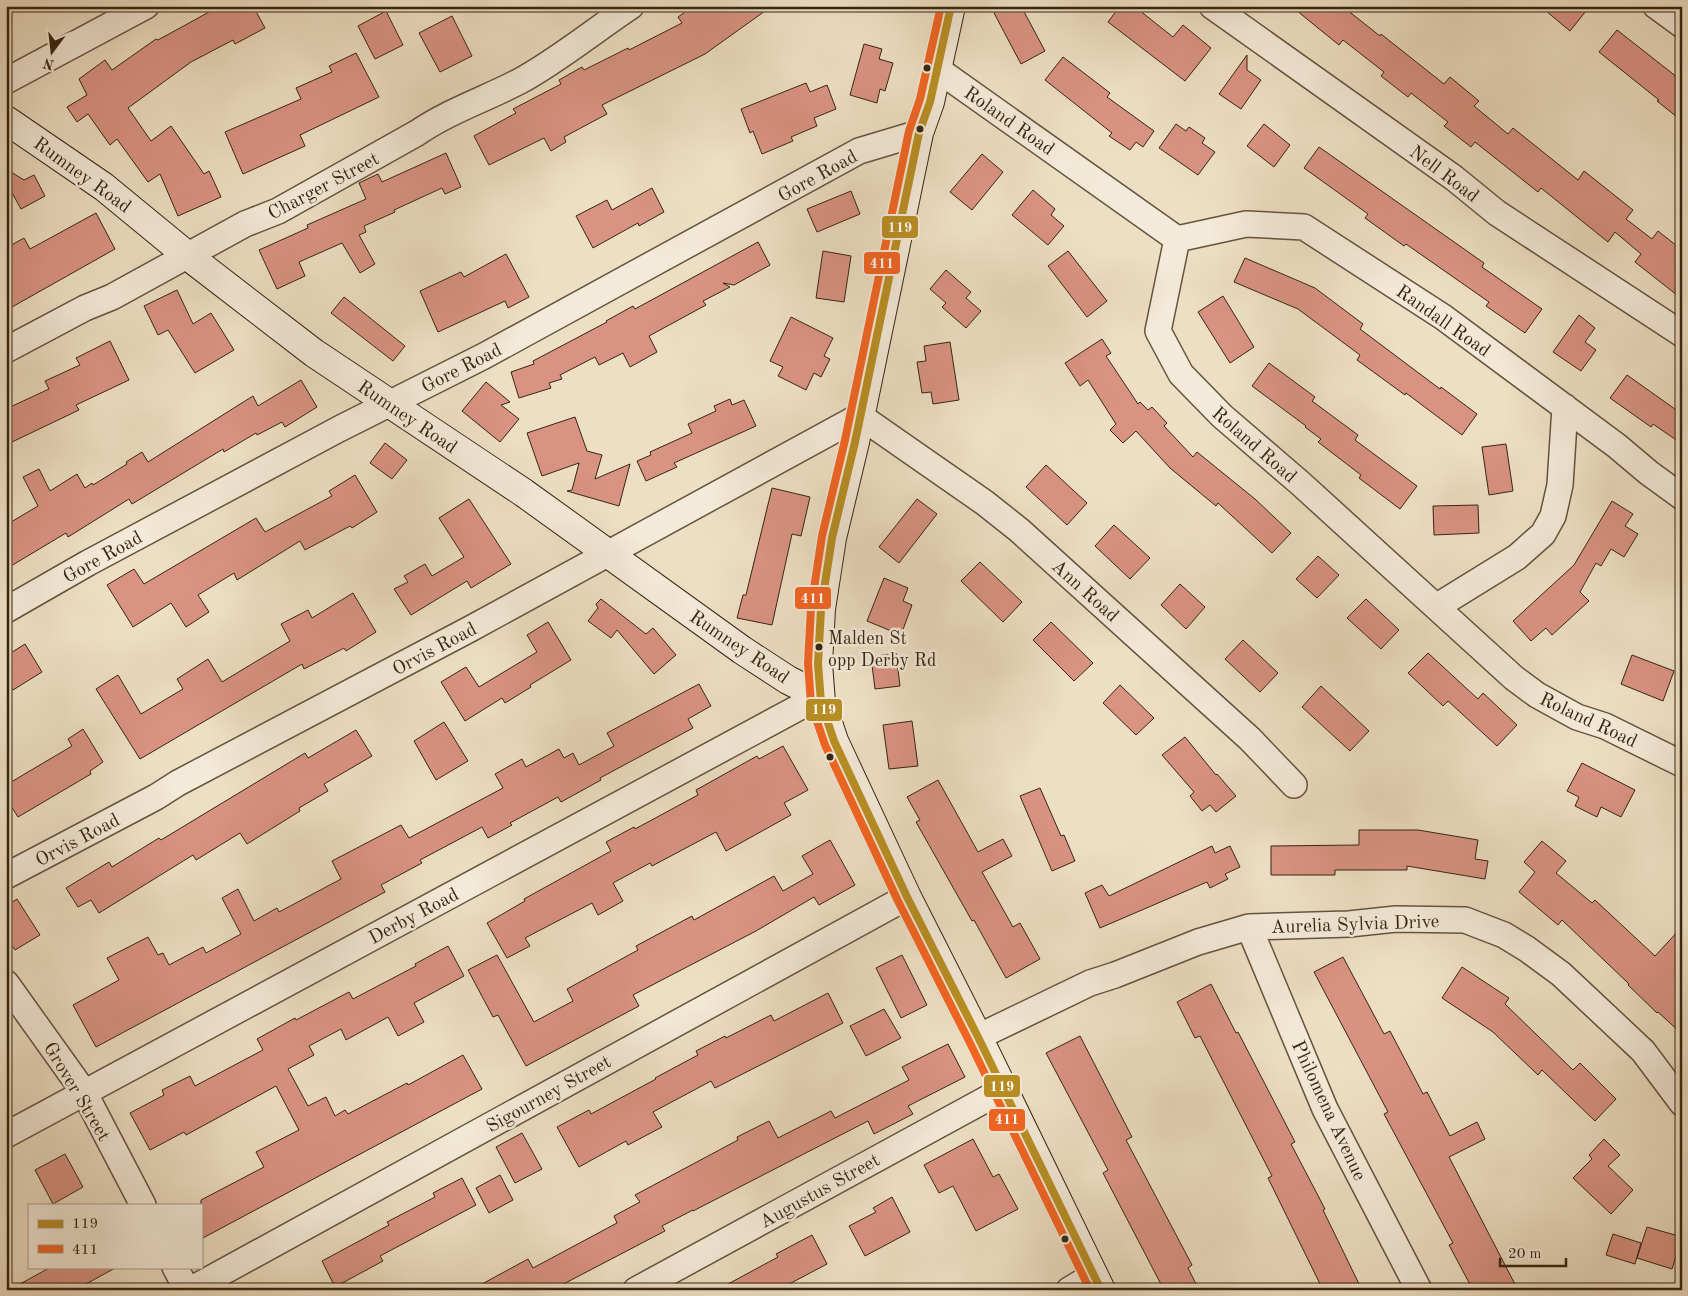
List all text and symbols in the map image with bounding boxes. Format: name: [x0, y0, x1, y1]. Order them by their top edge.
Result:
north arrow: [28, 28, 78, 78]
text: N: [42, 55, 56, 72]
unlabelled marker: [922, 63, 932, 73]
street label: Roland Road: [960, 84, 1057, 160]
unlabelled marker: [915, 124, 925, 134]
street label: Rumney Road: [29, 134, 134, 218]
street label: Nell Road: [1405, 143, 1482, 207]
street label: Gore Road: [775, 148, 861, 207]
street label: Charger Street: [266, 150, 383, 224]
line badge: 119: [881, 215, 919, 239]
text: 119: [888, 221, 912, 235]
line badge: 411: [863, 251, 901, 275]
text: 411: [870, 257, 894, 271]
street label: Randall Road: [1392, 283, 1493, 362]
street label: Gore Road: [419, 341, 505, 398]
street label: Rumney Road: [353, 378, 460, 458]
street label: Roland Road: [1207, 404, 1299, 488]
street label: Gore Road: [60, 529, 146, 588]
street label: Ann Road: [1047, 557, 1121, 627]
line badge: 411: [794, 586, 832, 610]
text: 411: [801, 592, 825, 606]
street label: Rumney Road: [685, 608, 792, 688]
street label: Orvis Road: [390, 620, 480, 680]
place label: Malden St opp Derby Rd: [828, 630, 936, 670]
marker: Malden St opp Derby Rd: [814, 642, 824, 652]
street label: Roland Road: [1536, 690, 1640, 752]
line badge: 119: [805, 698, 843, 722]
text: 119: [812, 703, 836, 717]
unlabelled marker: [825, 752, 835, 762]
street label: Orvis Road: [33, 811, 123, 871]
street label: Derby Road: [366, 886, 462, 949]
street label: Aurelia Sylvia Drive: [1270, 913, 1440, 938]
street label: Philomena Avenue: [1287, 1038, 1368, 1184]
street label: Grover Street: [39, 1040, 113, 1145]
street label: Sigourney Street: [484, 1053, 615, 1137]
line badge: 119: [983, 1074, 1021, 1098]
text: 119: [990, 1080, 1014, 1094]
line badge: 411: [988, 1108, 1026, 1132]
text: 411: [995, 1113, 1019, 1127]
street label: Augustus Street: [757, 1151, 883, 1233]
legend: [28, 1204, 202, 1268]
text: 119: [72, 1217, 98, 1232]
unlabelled marker: [1060, 1234, 1070, 1244]
scale bar: [1500, 1236, 1567, 1268]
text: 411: [72, 1243, 98, 1258]
text: 20 m: [1508, 1247, 1542, 1262]

